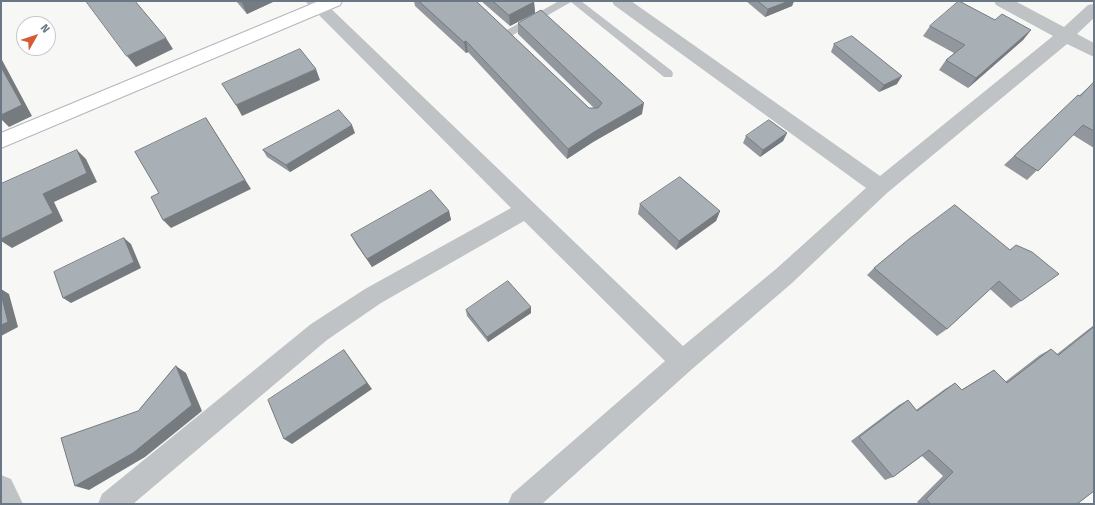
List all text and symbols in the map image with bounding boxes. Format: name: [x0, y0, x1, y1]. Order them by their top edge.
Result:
north arrow: [16, 16, 56, 56]
text: N: [38, 22, 52, 36]

